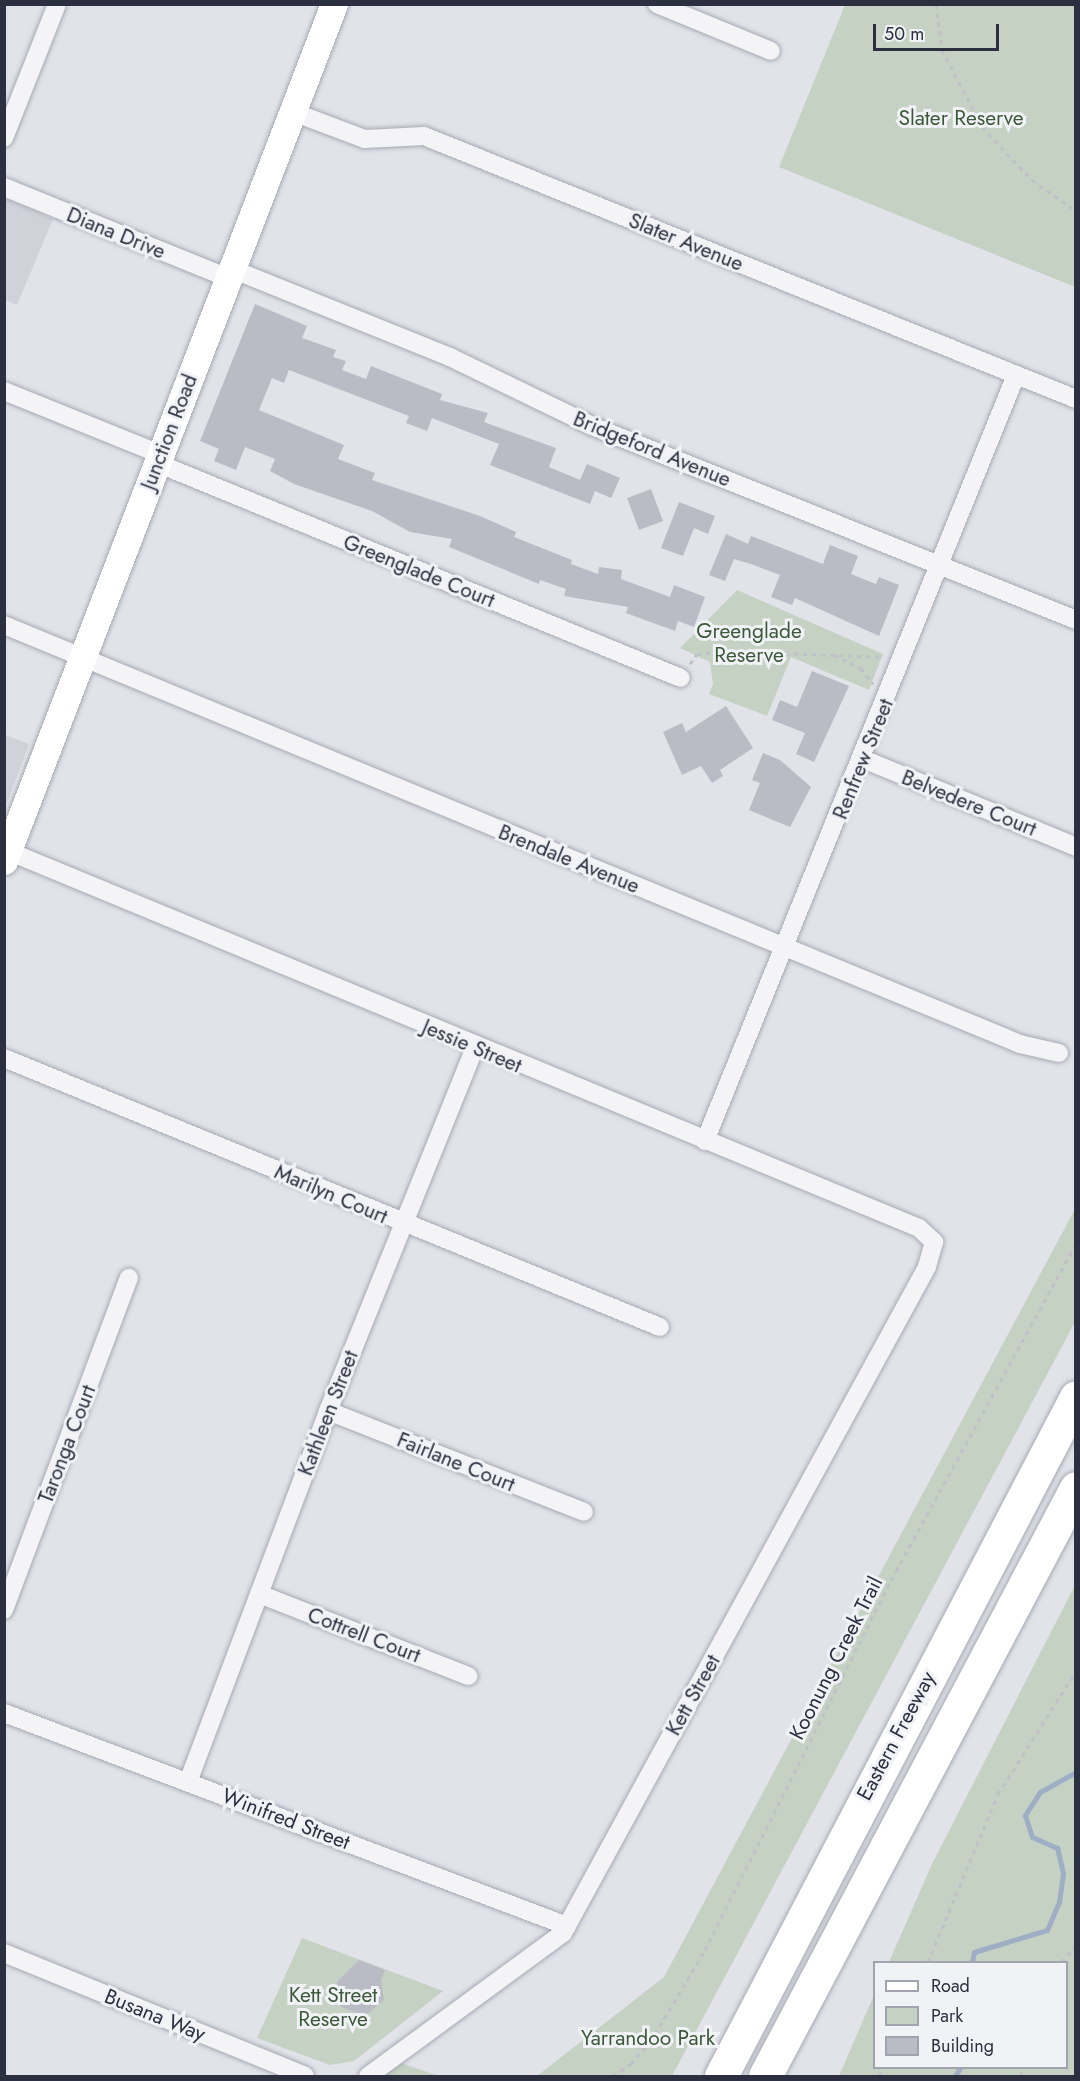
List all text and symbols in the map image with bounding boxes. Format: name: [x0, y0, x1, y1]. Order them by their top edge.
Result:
scale bar: [876, 12, 1002, 50]
text: 50 m: [884, 21, 924, 47]
park label: Slater Reserve: [898, 105, 1024, 131]
street label: Diana Drive: [63, 202, 169, 264]
street label: Slater Avenue: [625, 208, 747, 276]
street label: Junction Road: [135, 371, 203, 493]
street label: Bridgeford Avenue: [570, 406, 734, 492]
street label: Greenglade Court: [340, 529, 498, 613]
park label: Greenglade Reserve: [696, 618, 802, 668]
street label: Renfrew Street: [827, 695, 899, 823]
street label: Belvedere Court: [898, 765, 1040, 841]
street label: Brendale Avenue: [495, 819, 643, 899]
street label: Jessie Street: [419, 1014, 525, 1078]
street label: Marilyn Court: [271, 1159, 391, 1229]
street label: Kathleen Street: [293, 1347, 363, 1479]
street label: Taronga Court: [33, 1381, 101, 1507]
street label: Fairlane Court: [393, 1427, 519, 1497]
street label: Koonung Creek Trail: [784, 1572, 888, 1744]
street label: Cottrell Court: [304, 1602, 424, 1668]
street label: Kett Street: [661, 1650, 725, 1740]
street label: Eastern Freeway: [851, 1667, 941, 1805]
street label: Winifred Street: [219, 1783, 353, 1855]
legend: [873, 1961, 1068, 2069]
text: Road: [931, 1973, 970, 1999]
park label: Kett Street Reserve: [289, 1982, 377, 2032]
street label: Busana Way: [101, 1983, 209, 2047]
text: Park: [931, 2003, 963, 2029]
park label: Yarrandoo Park: [581, 2025, 715, 2051]
text: Building: [931, 2033, 994, 2059]

